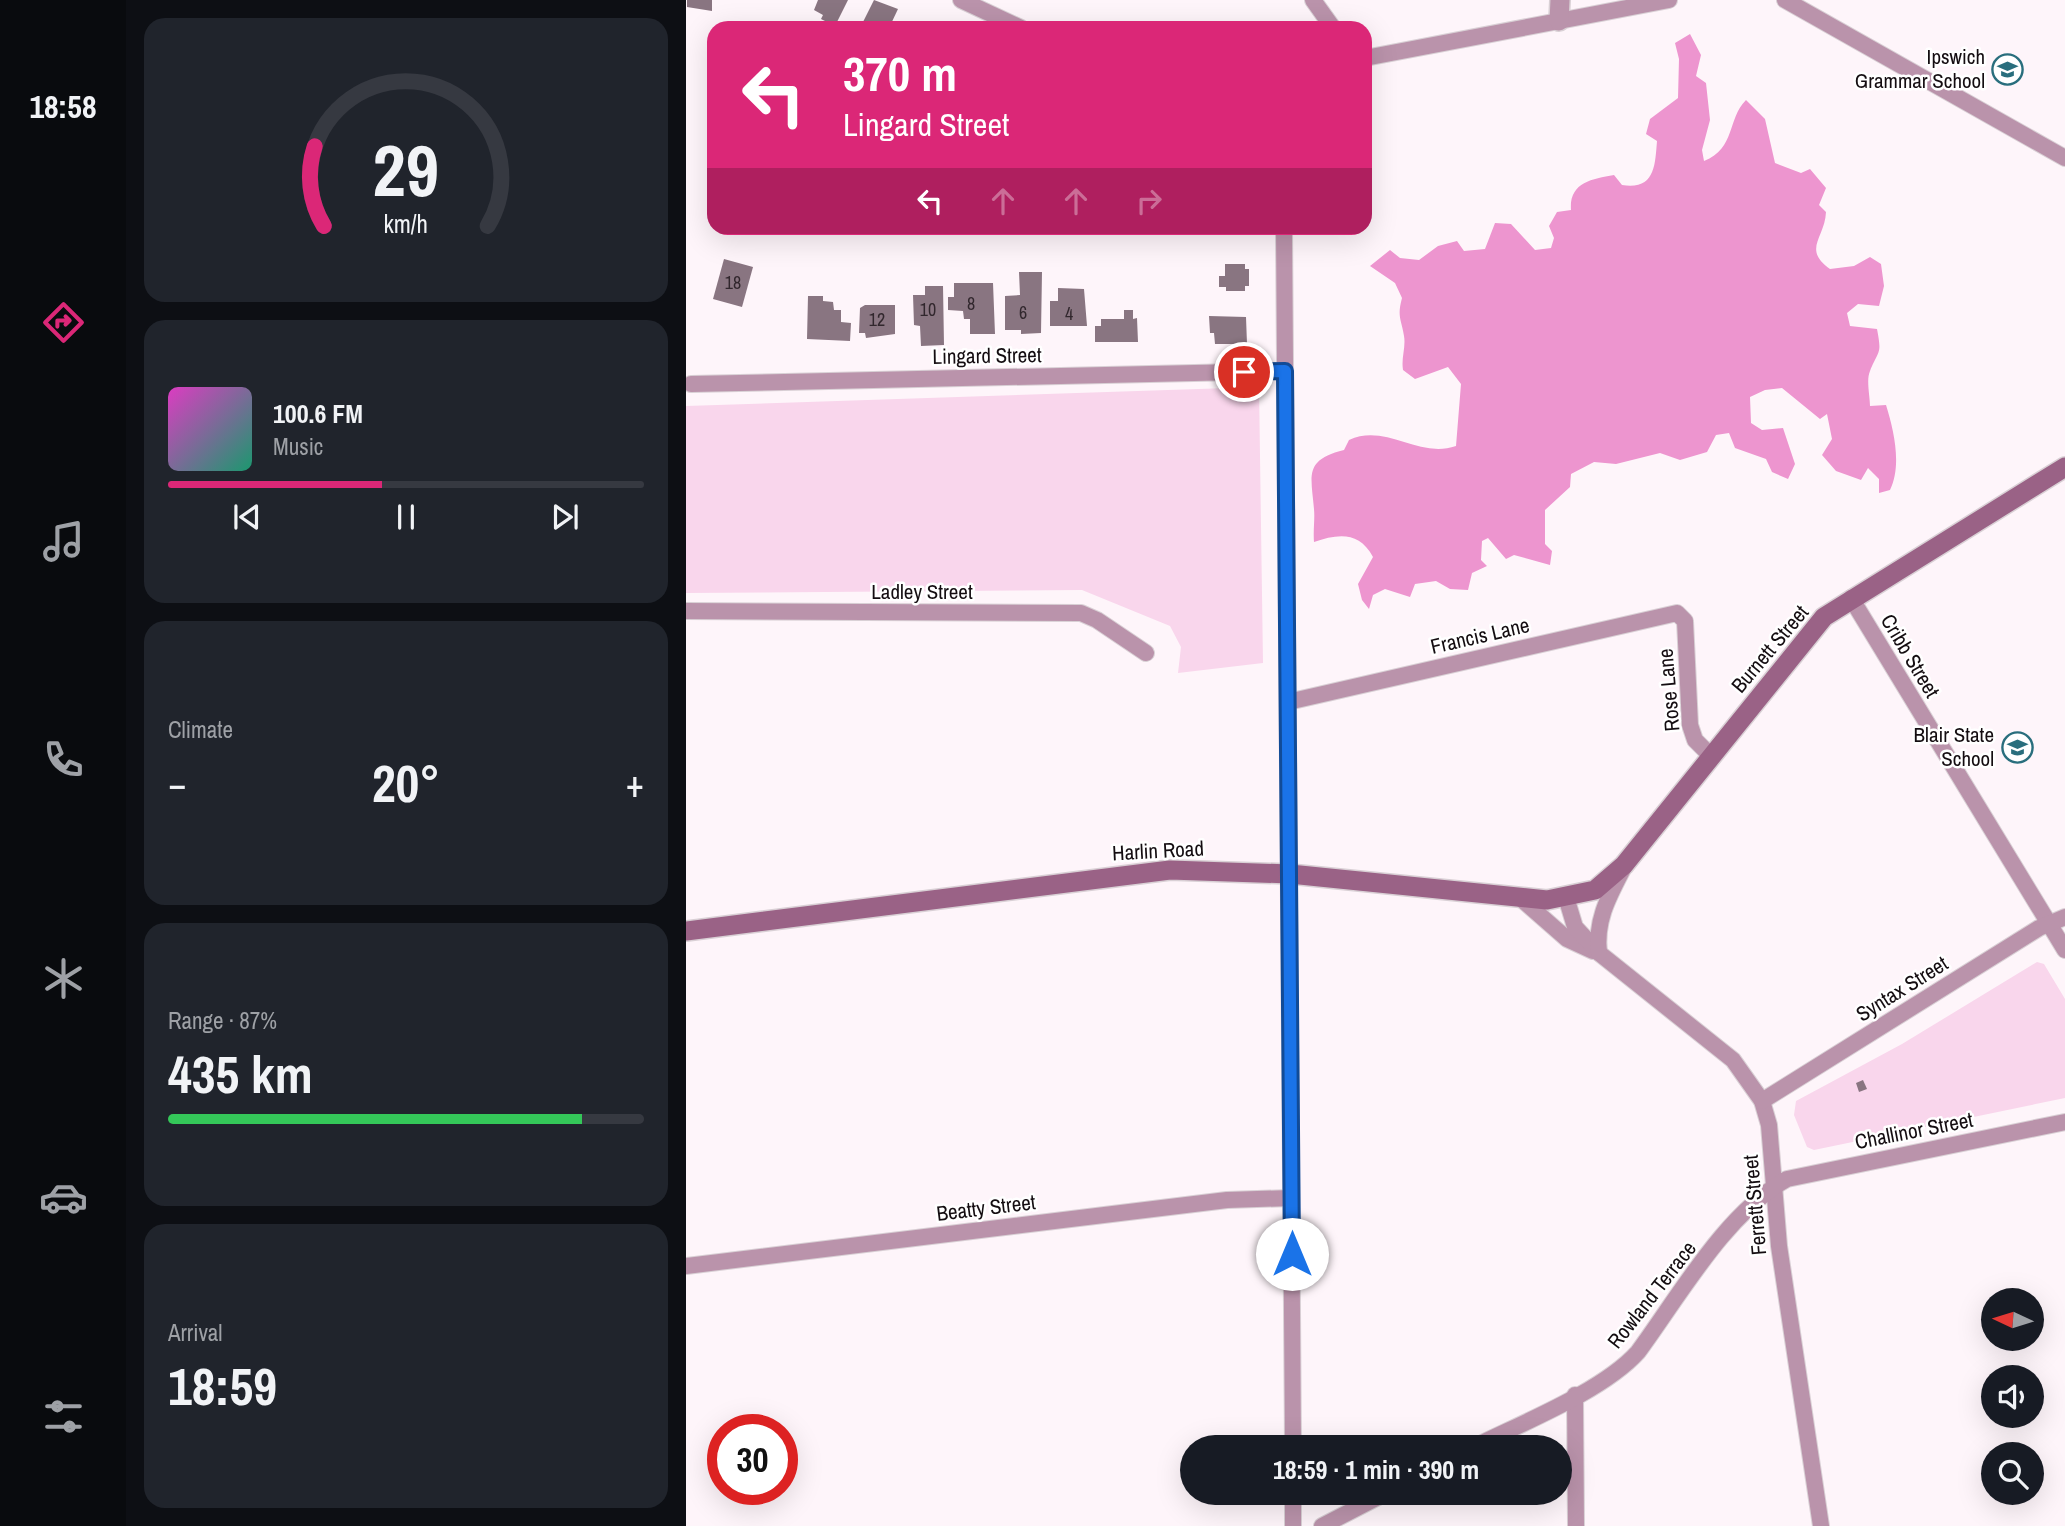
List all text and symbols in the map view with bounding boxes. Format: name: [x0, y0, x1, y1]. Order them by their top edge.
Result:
text: 370 m: [843, 40, 957, 106]
place label: Ipswich Grammar School: [1855, 42, 1985, 95]
icon: left: [728, 49, 819, 140]
school or university icon: Ipswich Grammar School: [1991, 52, 2025, 86]
text: 18:58: [29, 85, 97, 128]
text: Lingard Street: [843, 103, 1009, 146]
text: 29: [373, 121, 439, 219]
icon: left: [911, 182, 949, 220]
icon: ahead: [984, 182, 1022, 220]
icon: ahead: [1057, 182, 1095, 220]
icon: right: [1130, 182, 1168, 220]
text: km/h: [384, 207, 428, 241]
house number: 18: [725, 270, 741, 295]
house number: 8: [967, 291, 975, 316]
house number: 10: [920, 297, 936, 322]
icon: directions: [39, 298, 88, 347]
house number: 6: [1019, 300, 1027, 325]
house number: 4: [1065, 301, 1073, 326]
house number: 12: [869, 307, 885, 332]
street label: Lingard Street: [932, 340, 1042, 371]
pin: [1214, 342, 1274, 402]
icon: arrive: [1225, 353, 1263, 391]
text: 100.6 FM: [273, 396, 363, 431]
text: Music: [273, 431, 323, 462]
icon: previous: [228, 498, 266, 536]
icon: pause: [387, 498, 425, 536]
icon: next: [546, 498, 584, 536]
icon: music: [39, 517, 88, 566]
street label: Ladley Street: [871, 577, 973, 606]
street label: Burnett Street: [1724, 598, 1815, 699]
street label: Cribb Street: [1874, 608, 1947, 703]
street label: Francis Lane: [1428, 610, 1532, 661]
street label: Rose Lane: [1650, 647, 1687, 733]
text: Climate: [168, 714, 233, 745]
place label: Blair State School: [1914, 720, 1994, 773]
school or university icon: Blair State School: [2000, 730, 2034, 764]
icon: phone: [39, 735, 88, 784]
text: 20°: [372, 748, 440, 818]
text: −: [168, 758, 186, 809]
text: +: [626, 758, 644, 809]
street label: Harlin Road: [1111, 834, 1205, 867]
street label: Syntax Street: [1850, 949, 1953, 1028]
icon: climate: [39, 954, 88, 1003]
text: Range · 87%: [168, 1005, 277, 1036]
text: 435 km: [168, 1039, 313, 1109]
street label: Challinor Street: [1852, 1105, 1976, 1156]
street label: Ferrett Street: [1736, 1153, 1773, 1256]
icon: car: [39, 1173, 88, 1222]
street label: Beatty Street: [935, 1187, 1037, 1228]
position arrow: [1255, 1217, 1329, 1291]
street label: Rowland Terrace: [1600, 1235, 1703, 1354]
north arrow: [1981, 1288, 2044, 1351]
map controls: [1981, 1288, 2044, 1505]
text: Arrival: [168, 1317, 223, 1348]
text: 18:59: [168, 1351, 277, 1421]
button: sound: [1981, 1365, 2044, 1428]
icon: filters: [39, 1392, 88, 1441]
speed limit sign: 30: [707, 1414, 798, 1505]
button: search: [1981, 1442, 2044, 1505]
text: 18:59 · 1 min · 390 m: [1273, 1452, 1479, 1487]

